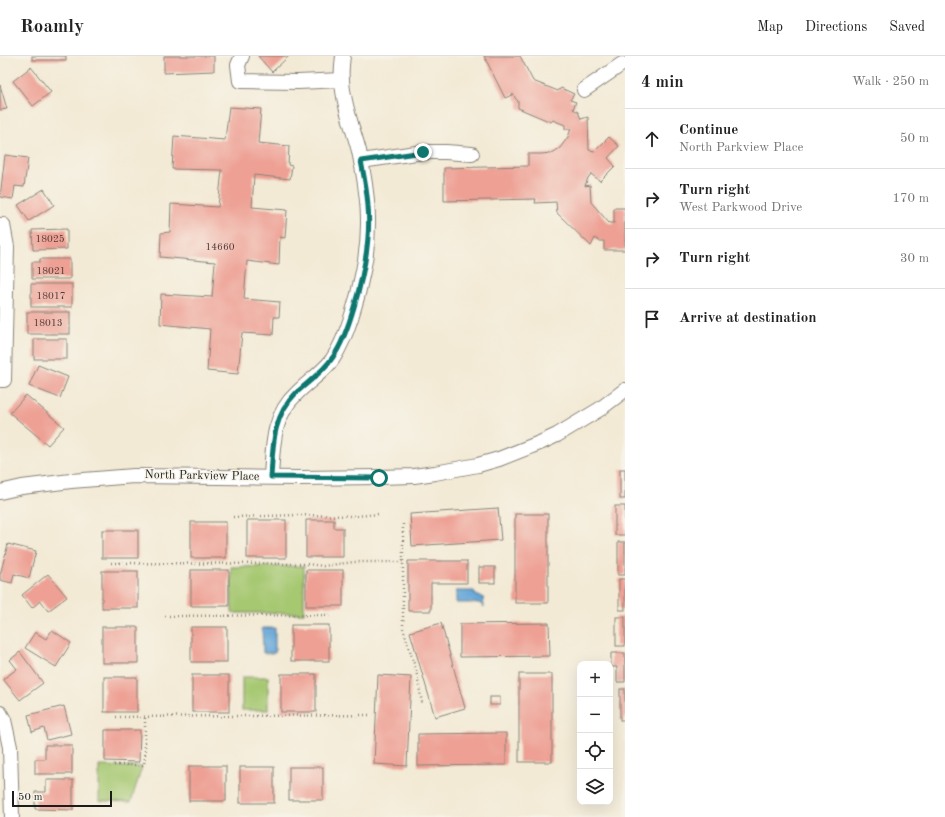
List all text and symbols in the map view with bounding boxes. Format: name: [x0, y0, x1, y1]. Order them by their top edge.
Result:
text: Roamly: [20, 18, 84, 37]
text: Map: [757, 20, 783, 34]
text: Directions: [805, 20, 867, 34]
text: Saved: [889, 20, 925, 34]
text: 4 min: [641, 74, 684, 91]
text: Walk · 250 m: [852, 75, 929, 88]
text: Continue: [679, 123, 738, 138]
icon: ahead: [641, 128, 663, 150]
text: 50 m: [900, 132, 929, 145]
text: North Parkview Place: [679, 141, 803, 154]
route end: [414, 143, 432, 161]
text: Turn right: [679, 183, 750, 198]
icon: right: [641, 188, 663, 210]
text: 170 m: [892, 192, 929, 205]
text: West Parkwood Drive: [679, 201, 802, 214]
house number: 18025: [36, 234, 65, 244]
house number: 14660: [206, 242, 235, 252]
icon: right: [641, 248, 663, 270]
text: Turn right: [679, 251, 750, 266]
text: 30 m: [900, 252, 929, 265]
house number: 18021: [37, 266, 66, 276]
house number: 18017: [37, 291, 66, 301]
icon: arrive: [641, 308, 663, 330]
text: Arrive at destination: [679, 311, 817, 326]
house number: 18013: [34, 318, 63, 328]
street label: North Parkview Place: [145, 469, 260, 483]
route start: [370, 469, 388, 487]
map controls: [577, 661, 613, 805]
button: +: [577, 661, 613, 697]
button: −: [577, 697, 613, 733]
button: locate: [577, 733, 613, 769]
button: layers: [577, 769, 613, 805]
scale bar: [12, 789, 112, 808]
text: 50 m: [18, 792, 43, 803]

